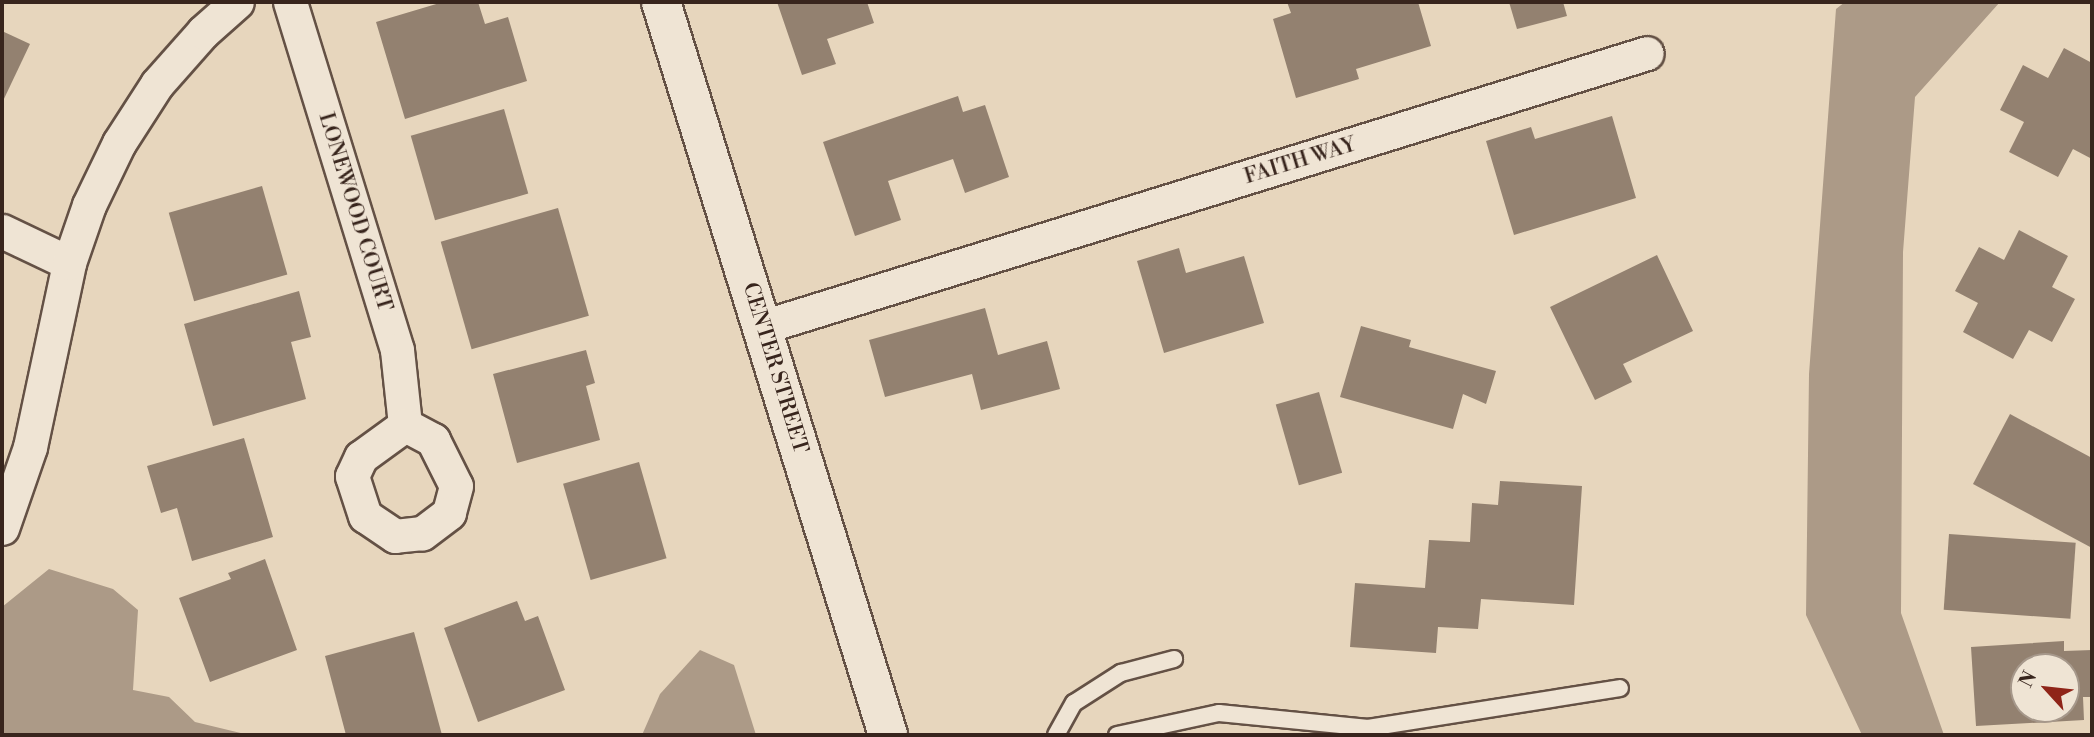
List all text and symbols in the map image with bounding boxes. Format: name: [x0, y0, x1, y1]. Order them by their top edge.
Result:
street label: LONEWOOD COURT: [313, 110, 397, 314]
street label: FAITH WAY: [1241, 132, 1359, 190]
street label: CENTER STREET: [737, 279, 813, 457]
north arrow: [2010, 653, 2080, 723]
text: N: [2014, 667, 2042, 692]

